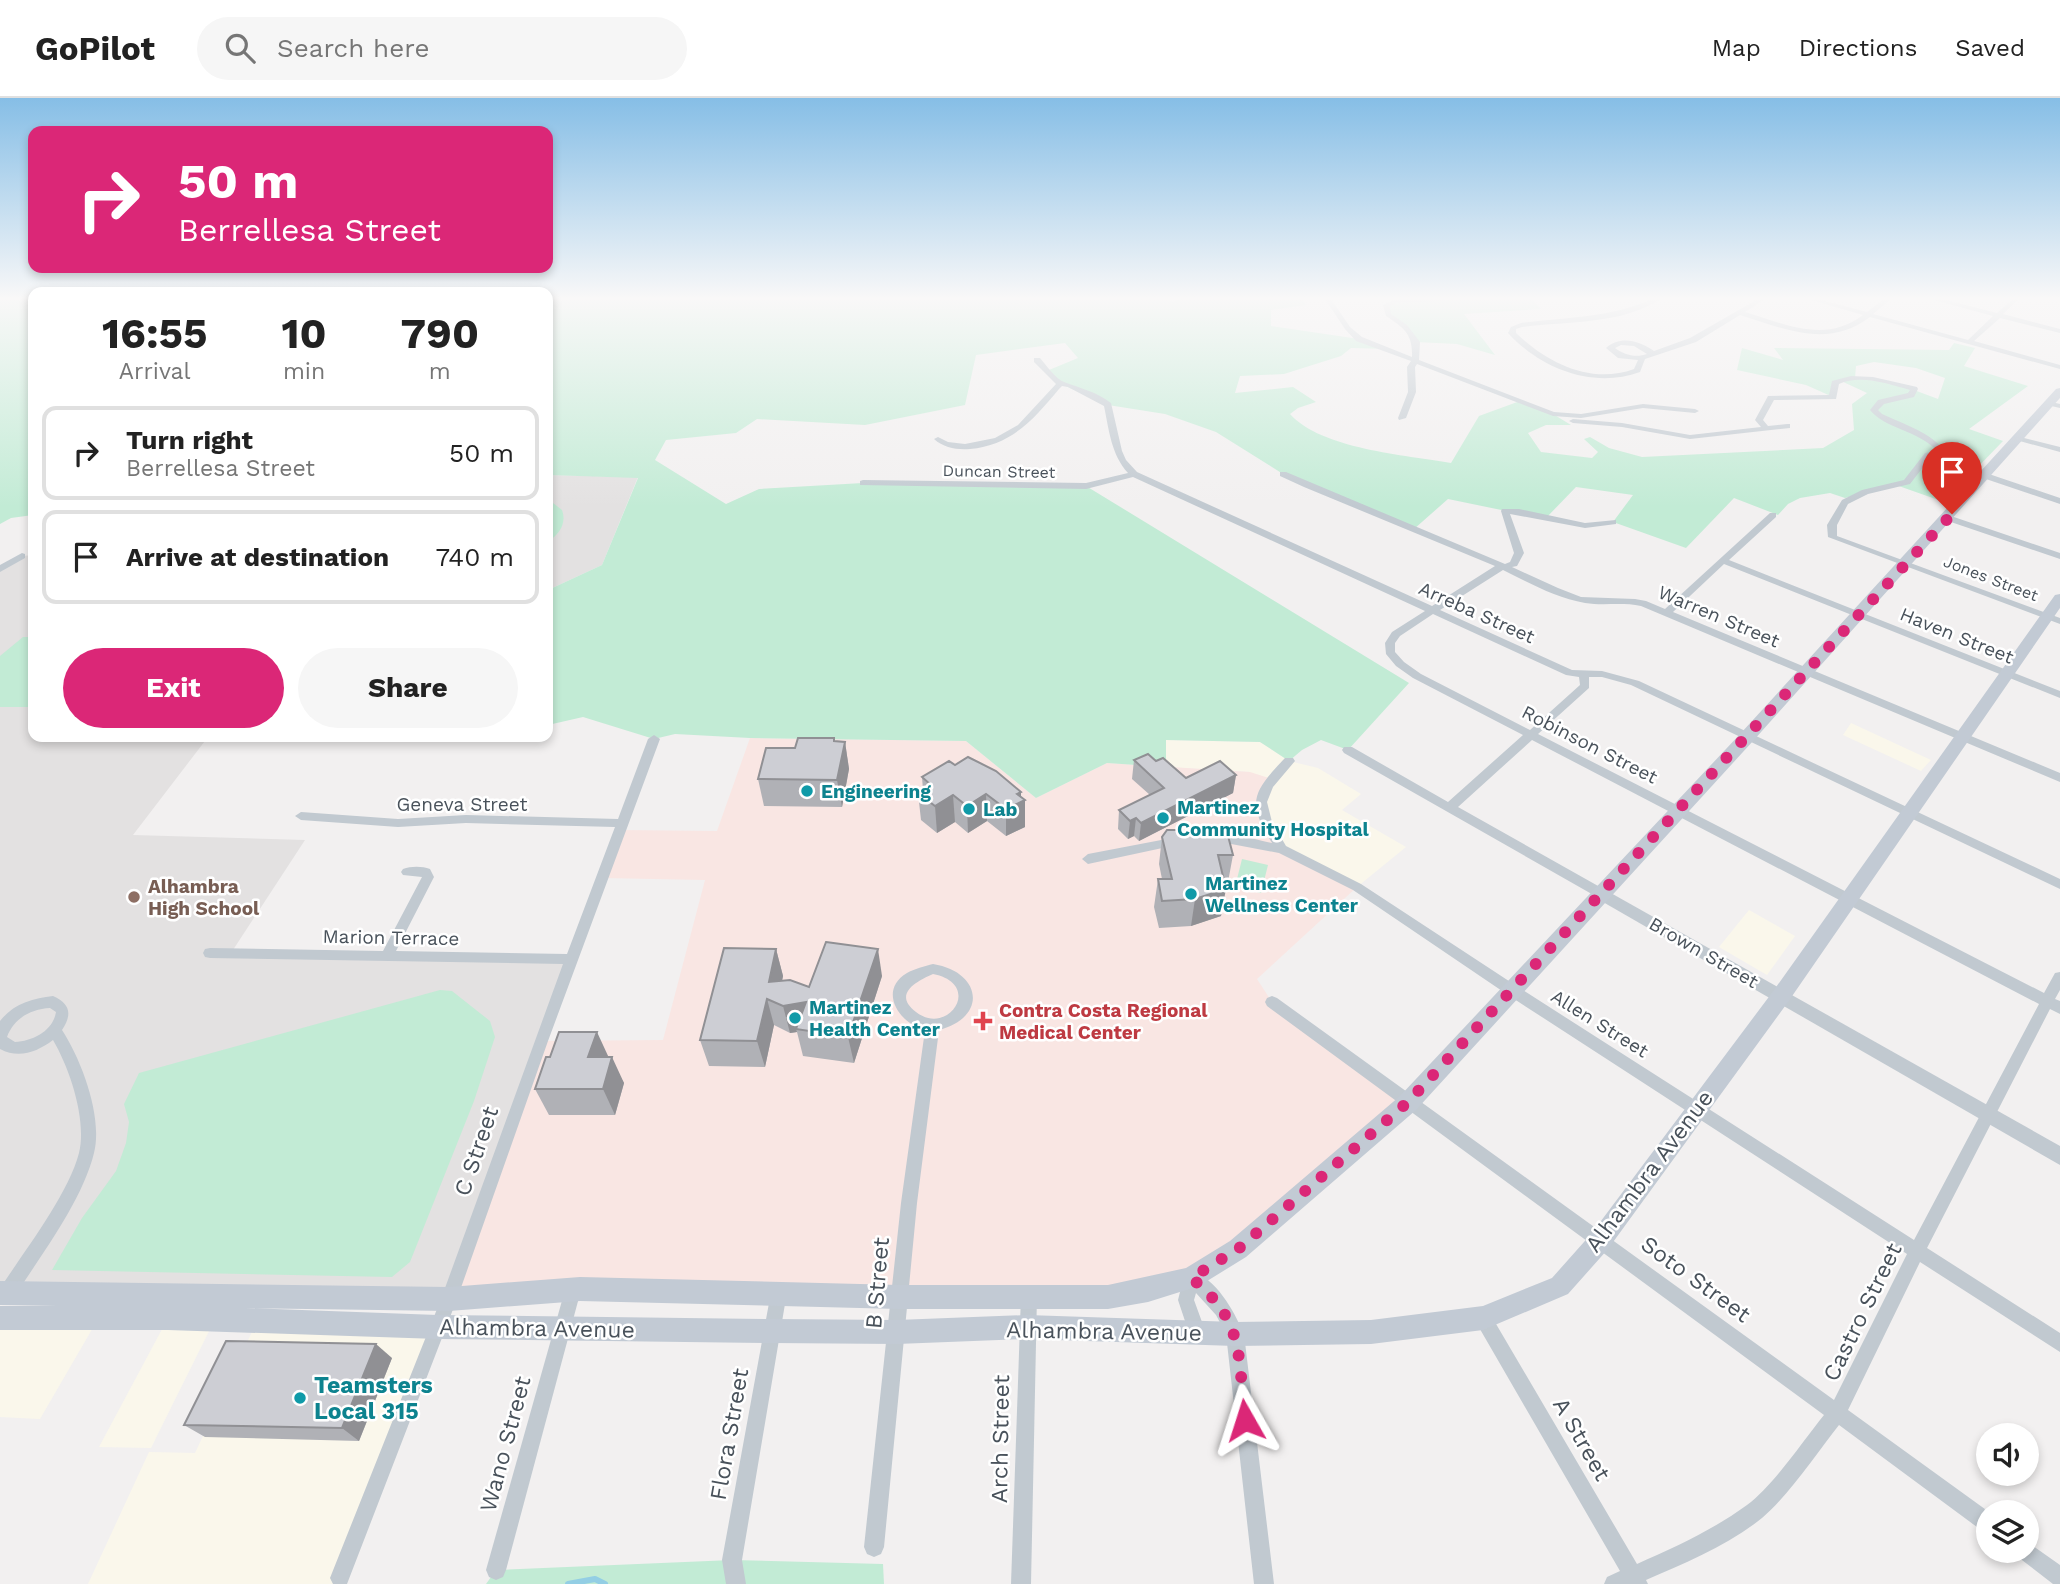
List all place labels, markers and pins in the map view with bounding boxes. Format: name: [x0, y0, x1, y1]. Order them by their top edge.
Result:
pin: [1922, 442, 1982, 514]
place label: Engineering: [821, 780, 931, 803]
marker: Engineering: [799, 783, 815, 799]
place label: Martinez Community Hospital: [1177, 796, 1370, 841]
place label: Lab: [983, 798, 1017, 821]
marker: Lab: [961, 801, 977, 817]
marker: Martinez Community Hospital: [1155, 810, 1171, 826]
place label: Martinez Wellness Center: [1205, 872, 1359, 917]
place label: Alhambra High School: [148, 875, 260, 920]
marker: Martinez Wellness Center: [1183, 886, 1199, 902]
marker: Alhambra High School: [126, 889, 142, 905]
place label: Martinez Health Center: [809, 996, 941, 1041]
place label: Contra Costa Regional Medical Center: [999, 999, 1208, 1044]
marker: Martinez Health Center: [787, 1010, 803, 1026]
marker: Contra Costa Regional Medical Center: [973, 1011, 993, 1031]
place label: Teamsters Local 315: [314, 1372, 433, 1425]
marker: Teamsters Local 315: [292, 1390, 308, 1406]

